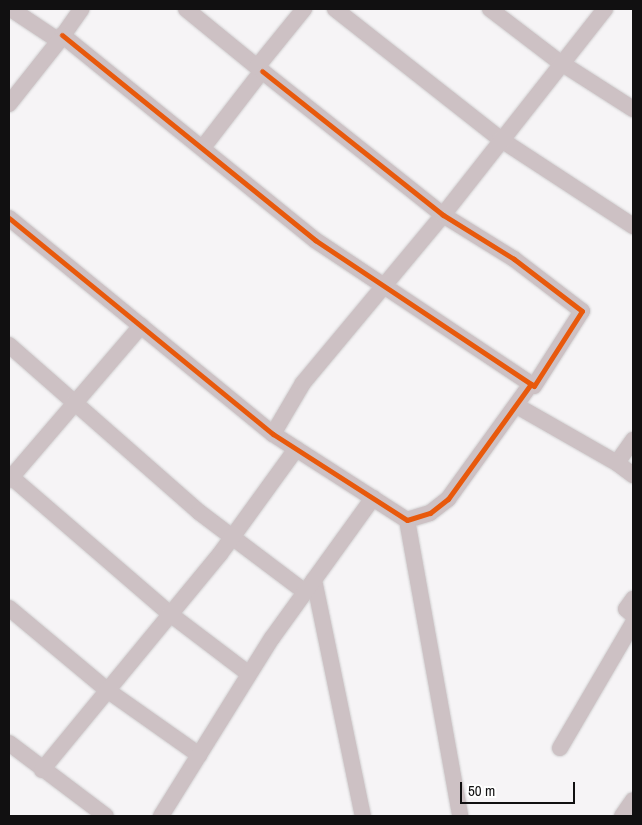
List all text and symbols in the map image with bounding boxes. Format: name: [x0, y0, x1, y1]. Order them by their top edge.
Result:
scale bar: [462, 772, 577, 804]
text: 50 m: [468, 780, 495, 801]

